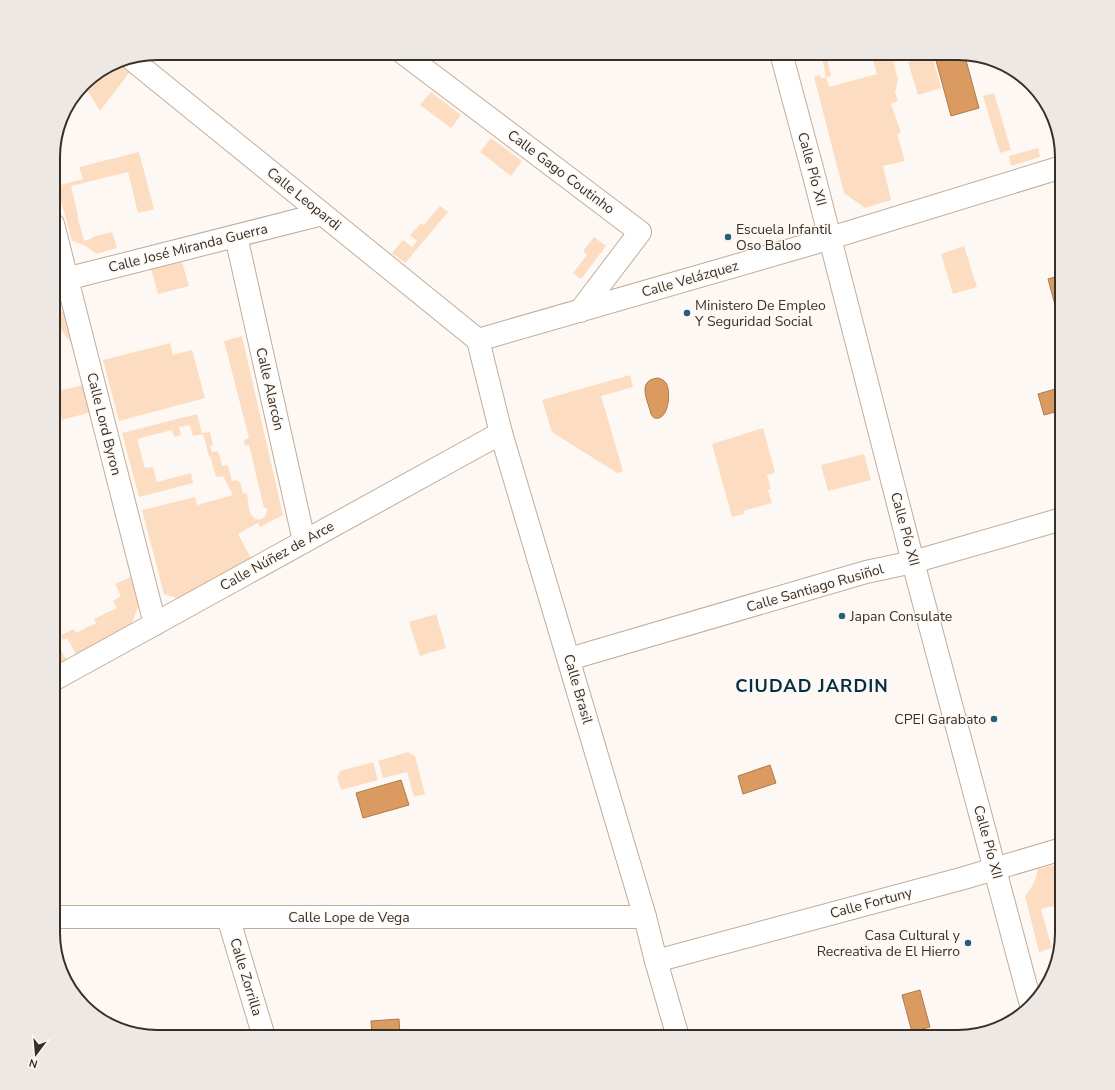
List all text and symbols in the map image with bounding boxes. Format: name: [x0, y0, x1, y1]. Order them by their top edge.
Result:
street label: Calle Gago Coutinho: [504, 125, 619, 219]
street label: Calle Pío XII: [793, 130, 831, 208]
street label: Calle Leopardi: [263, 163, 345, 235]
street label: Calle José Miranda Guerra: [106, 219, 270, 277]
place label: Escuela Infantil Oso Baloo: [736, 220, 832, 255]
marker: Escuela Infantil Oso Baloo: [723, 232, 733, 242]
street label: Calle Velázquez: [639, 256, 741, 302]
place label: Ministero De Empleo Y Seguridad Social: [694, 296, 826, 331]
marker: Ministero De Empleo Y Seguridad Social: [682, 308, 692, 318]
street label: Calle Alarcón: [251, 346, 289, 432]
street label: Calle Lord Byron: [82, 371, 126, 477]
street label: Calle Pío XII: [886, 490, 924, 568]
street label: Calle Núñez de Arce: [217, 517, 337, 595]
street label: Calle Santiago Rusiñol: [744, 559, 887, 617]
place label: Japan Consulate: [849, 607, 952, 626]
marker: Japan Consulate: [837, 611, 847, 621]
street label: Calle Brasil: [559, 652, 597, 727]
district label: CIUDAD JARDIN: [735, 674, 889, 698]
place label: CPEI Garabato: [894, 710, 986, 729]
marker: CPEI Garabato: [989, 714, 999, 724]
street label: Calle Pío XII: [969, 803, 1007, 881]
street label: Calle Fortuny: [828, 883, 915, 923]
street label: Calle Lope de Vega: [288, 908, 410, 927]
place label: Casa Cultural y Recreativa de El Hierro: [817, 926, 961, 961]
street label: Calle Zorrilla: [225, 936, 267, 1018]
marker: Casa Cultural y Recreativa de El Hierro: [963, 938, 973, 948]
north arrow: [16, 1034, 56, 1074]
text: N: [27, 1055, 39, 1071]

